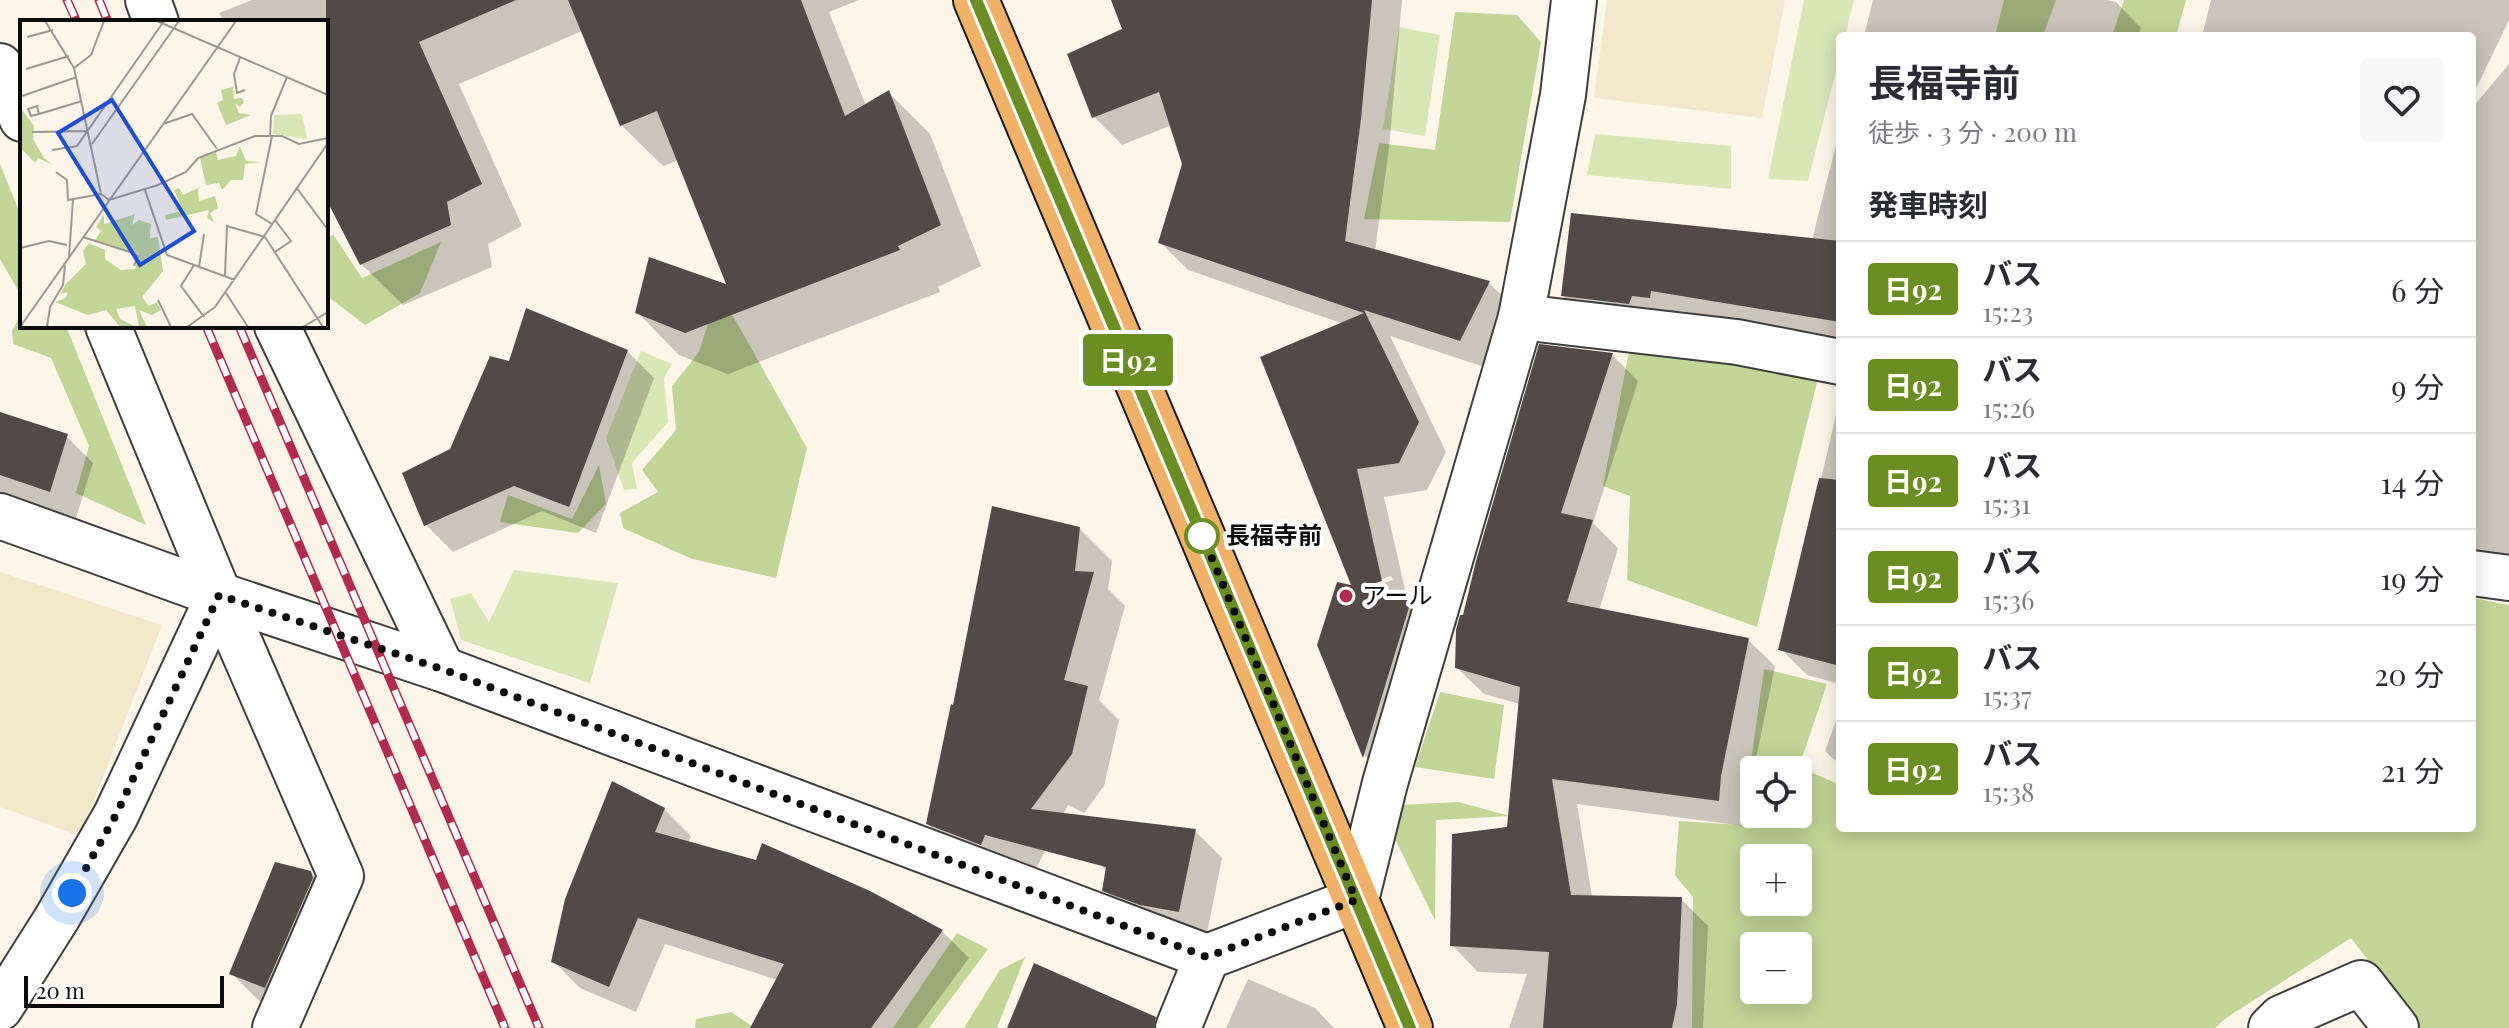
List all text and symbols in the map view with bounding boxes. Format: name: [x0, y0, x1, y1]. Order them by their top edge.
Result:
inset map: [20, 20, 328, 328]
text: 長福寺前: [1868, 56, 2020, 107]
button: heart: [2360, 58, 2444, 142]
text: 徒歩 · 3 分 · 200 m: [1868, 114, 2077, 149]
text: 発車時刻: [1868, 184, 1988, 224]
text: バス: [1982, 253, 2042, 293]
text: 日92: [1884, 270, 1942, 307]
text: 6 分: [2391, 270, 2444, 310]
text: 15:23: [1982, 294, 2033, 329]
line badge: 日92: [1082, 334, 1174, 386]
text: 日92: [1099, 341, 1157, 378]
text: バス: [1982, 349, 2042, 389]
text: 日92: [1884, 366, 1942, 403]
text: 9 分: [2391, 366, 2444, 406]
text: 15:26: [1982, 390, 2035, 425]
text: バス: [1982, 445, 2042, 485]
text: 日92: [1884, 462, 1942, 499]
text: 14 分: [2381, 462, 2444, 502]
text: 15:31: [1982, 486, 2031, 521]
place label: 長福寺前: [1226, 518, 1322, 550]
marker: 長福寺前: [1185, 519, 1219, 553]
text: バス: [1982, 541, 2042, 581]
text: 日92: [1884, 558, 1942, 595]
text: 19 分: [2380, 558, 2444, 598]
place label: アール: [1362, 578, 1433, 610]
text: 15:36: [1982, 582, 2034, 617]
marker: アール: [1337, 587, 1355, 605]
text: バス: [1982, 637, 2042, 677]
text: 日92: [1884, 654, 1942, 691]
text: 20 分: [2374, 654, 2444, 694]
text: 15:37: [1982, 678, 2031, 713]
text: バス: [1982, 733, 2042, 773]
text: 日92: [1884, 750, 1942, 787]
text: 21 分: [2381, 750, 2444, 790]
map controls: [1740, 756, 1812, 1004]
button: locate: [1740, 756, 1812, 828]
text: 15:38: [1982, 774, 2034, 809]
button: +: [1740, 844, 1812, 916]
your location: [52, 873, 92, 913]
button: −: [1740, 932, 1812, 1004]
scale bar: [24, 972, 224, 1008]
text: 20 m: [36, 975, 85, 1005]

